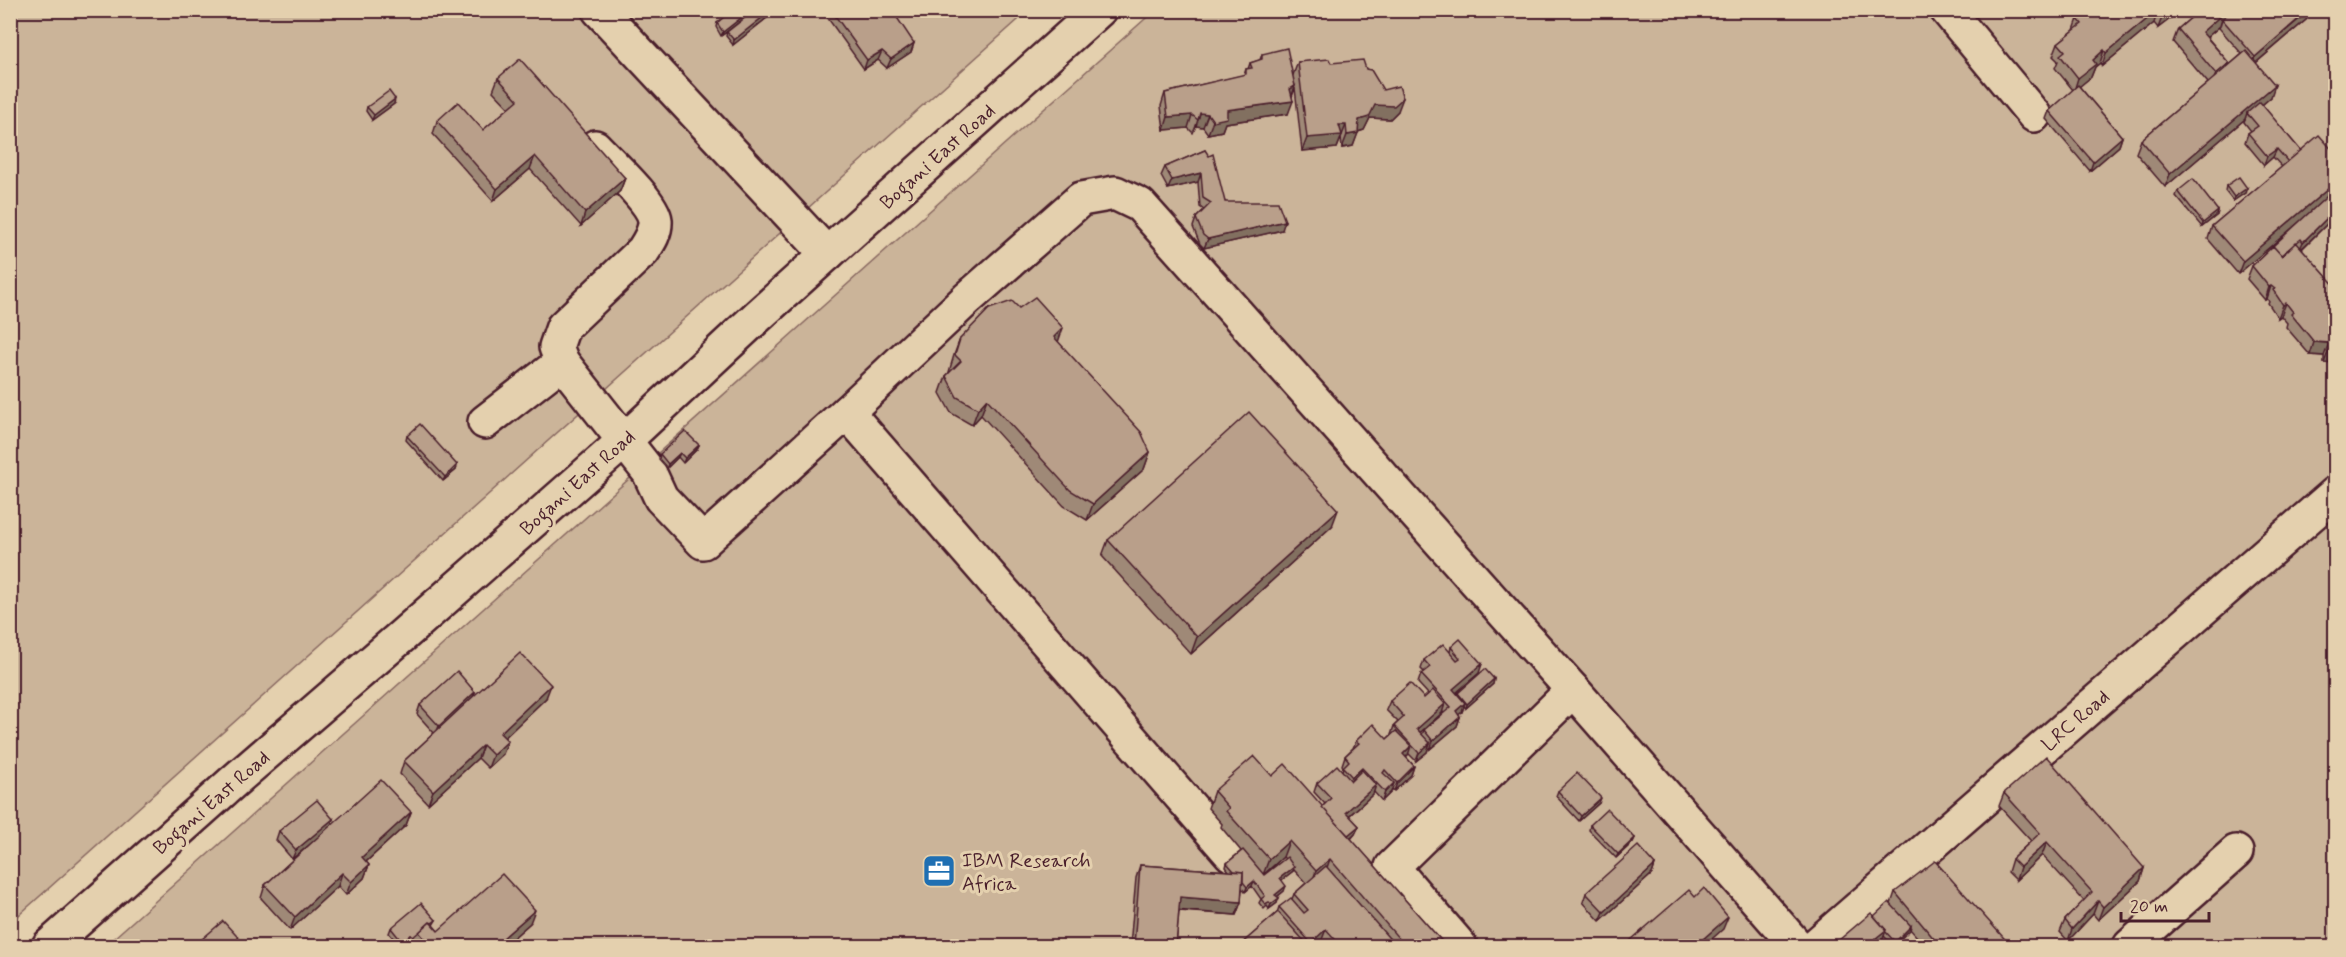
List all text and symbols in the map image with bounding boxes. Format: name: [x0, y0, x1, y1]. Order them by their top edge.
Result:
street label: Bogani East Road: [874, 98, 1003, 218]
street label: Bogani East Road: [514, 424, 643, 544]
street label: LRC Road: [2036, 684, 2116, 758]
street label: Bogani East Road: [148, 745, 277, 863]
place label: IBM Research Africa: [962, 848, 1091, 898]
office icon: IBM Research Africa: [921, 853, 957, 889]
scale bar: [2121, 885, 2210, 923]
text: 20 m: [2130, 895, 2168, 919]

